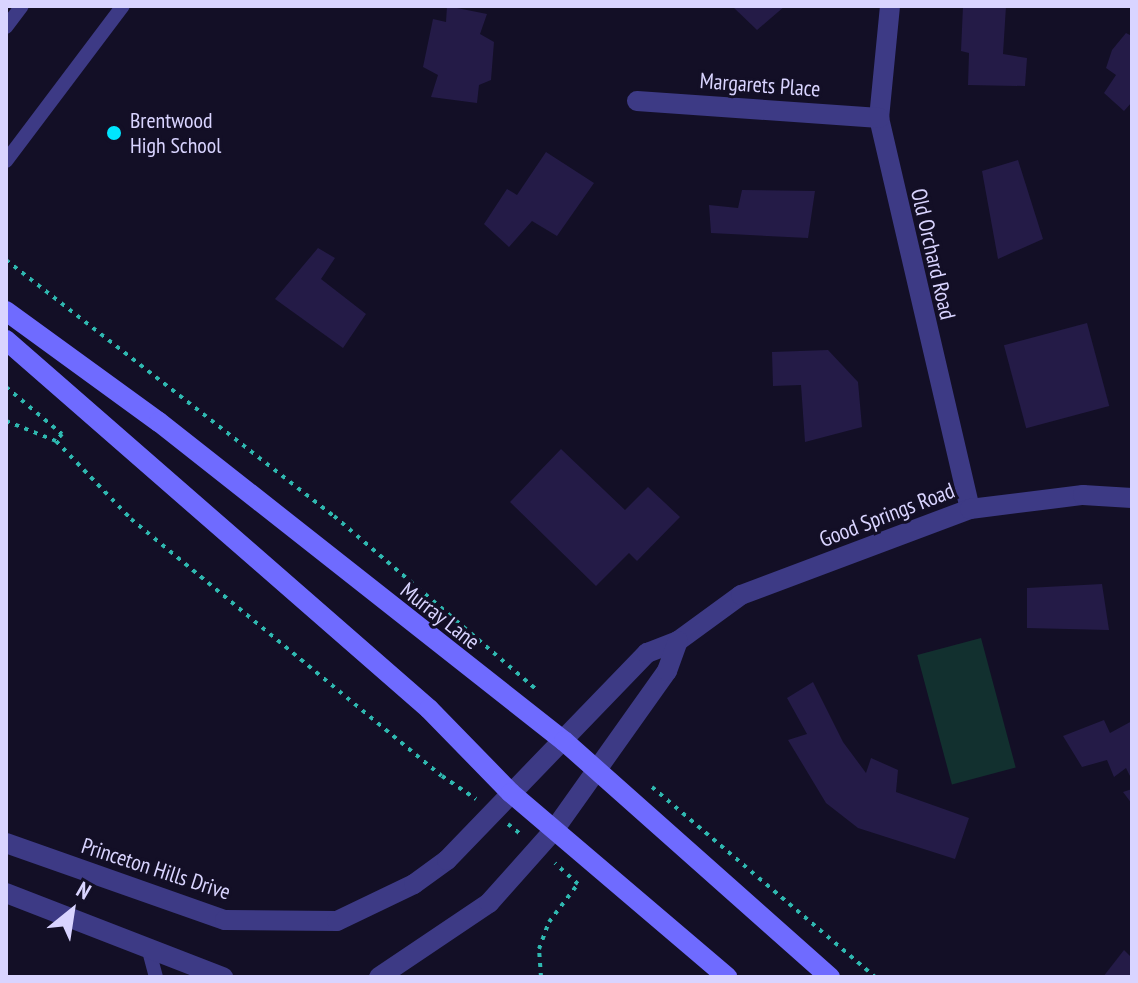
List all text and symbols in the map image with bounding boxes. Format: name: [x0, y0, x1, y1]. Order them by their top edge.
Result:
street label: Margarets Place: [699, 68, 821, 102]
place label: Brentwood High School: [130, 107, 221, 158]
marker: Brentwood High School: [105, 124, 123, 142]
street label: Old Orchard Road: [905, 186, 961, 322]
street label: Good Springs Road: [816, 477, 958, 553]
street label: Murray Lane: [395, 577, 485, 655]
street label: Princeton Hills Drive: [78, 833, 234, 905]
north arrow: [32, 871, 112, 951]
text: N: [72, 875, 96, 905]

